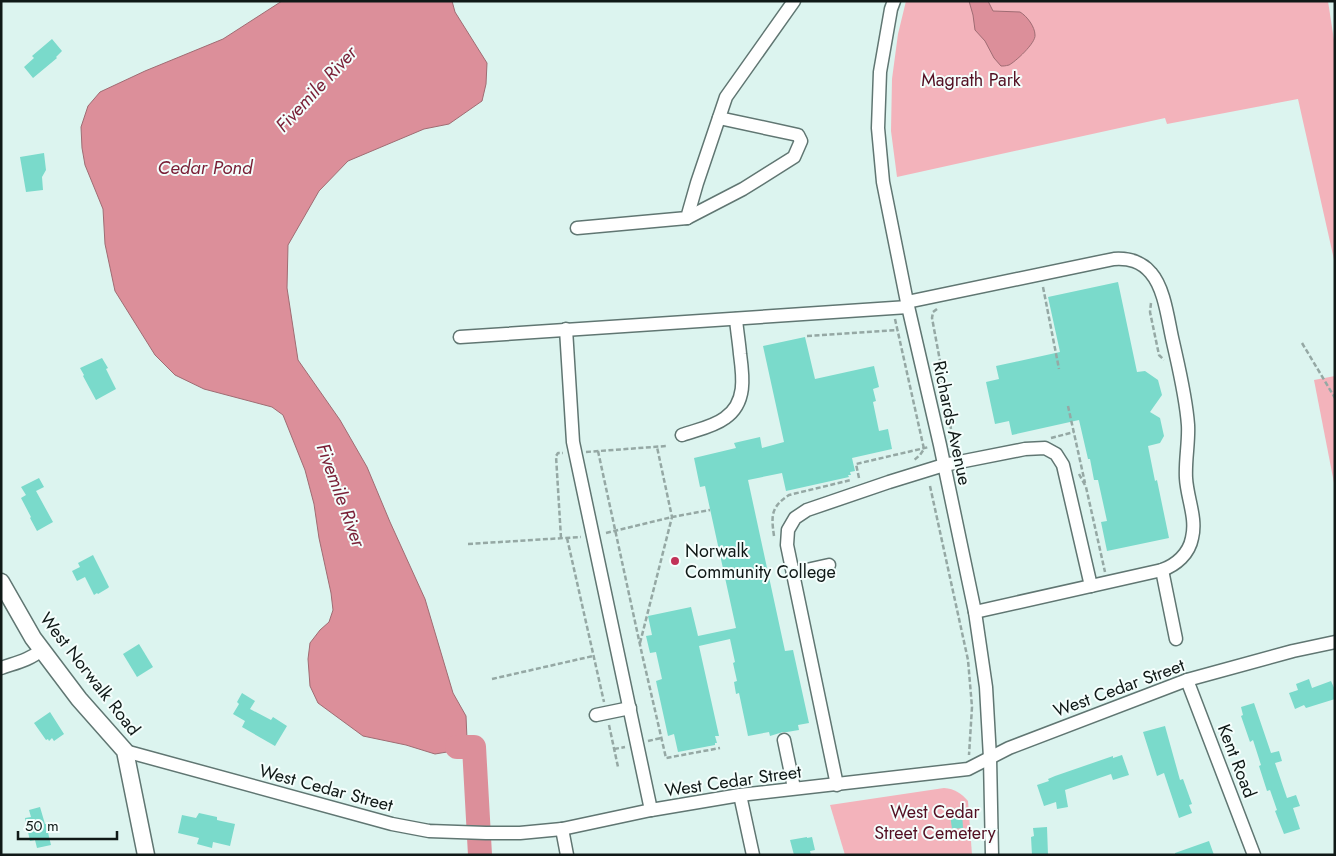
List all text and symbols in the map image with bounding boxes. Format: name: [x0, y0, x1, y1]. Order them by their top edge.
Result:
water label: Fivemile River: [269, 39, 364, 138]
park label: Magrath Park: [921, 67, 1021, 93]
water label: Cedar Pond: [158, 154, 254, 181]
street label: Richards Avenue: [926, 358, 978, 488]
water label: Fivemile River: [310, 439, 373, 552]
place label: Norwalk Community College: [685, 538, 836, 585]
marker: Norwalk Community College: [669, 555, 681, 567]
street label: West Norwalk Road: [33, 607, 147, 741]
street label: West Cedar Street: [1050, 652, 1189, 724]
street label: Kent Road: [1211, 720, 1263, 802]
street label: West Cedar Street: [256, 758, 397, 819]
street label: West Cedar Street: [663, 758, 804, 803]
park label: West Cedar Street Cemetery: [874, 799, 996, 846]
scale bar: [18, 808, 116, 840]
text: 50 m: [25, 815, 59, 837]

